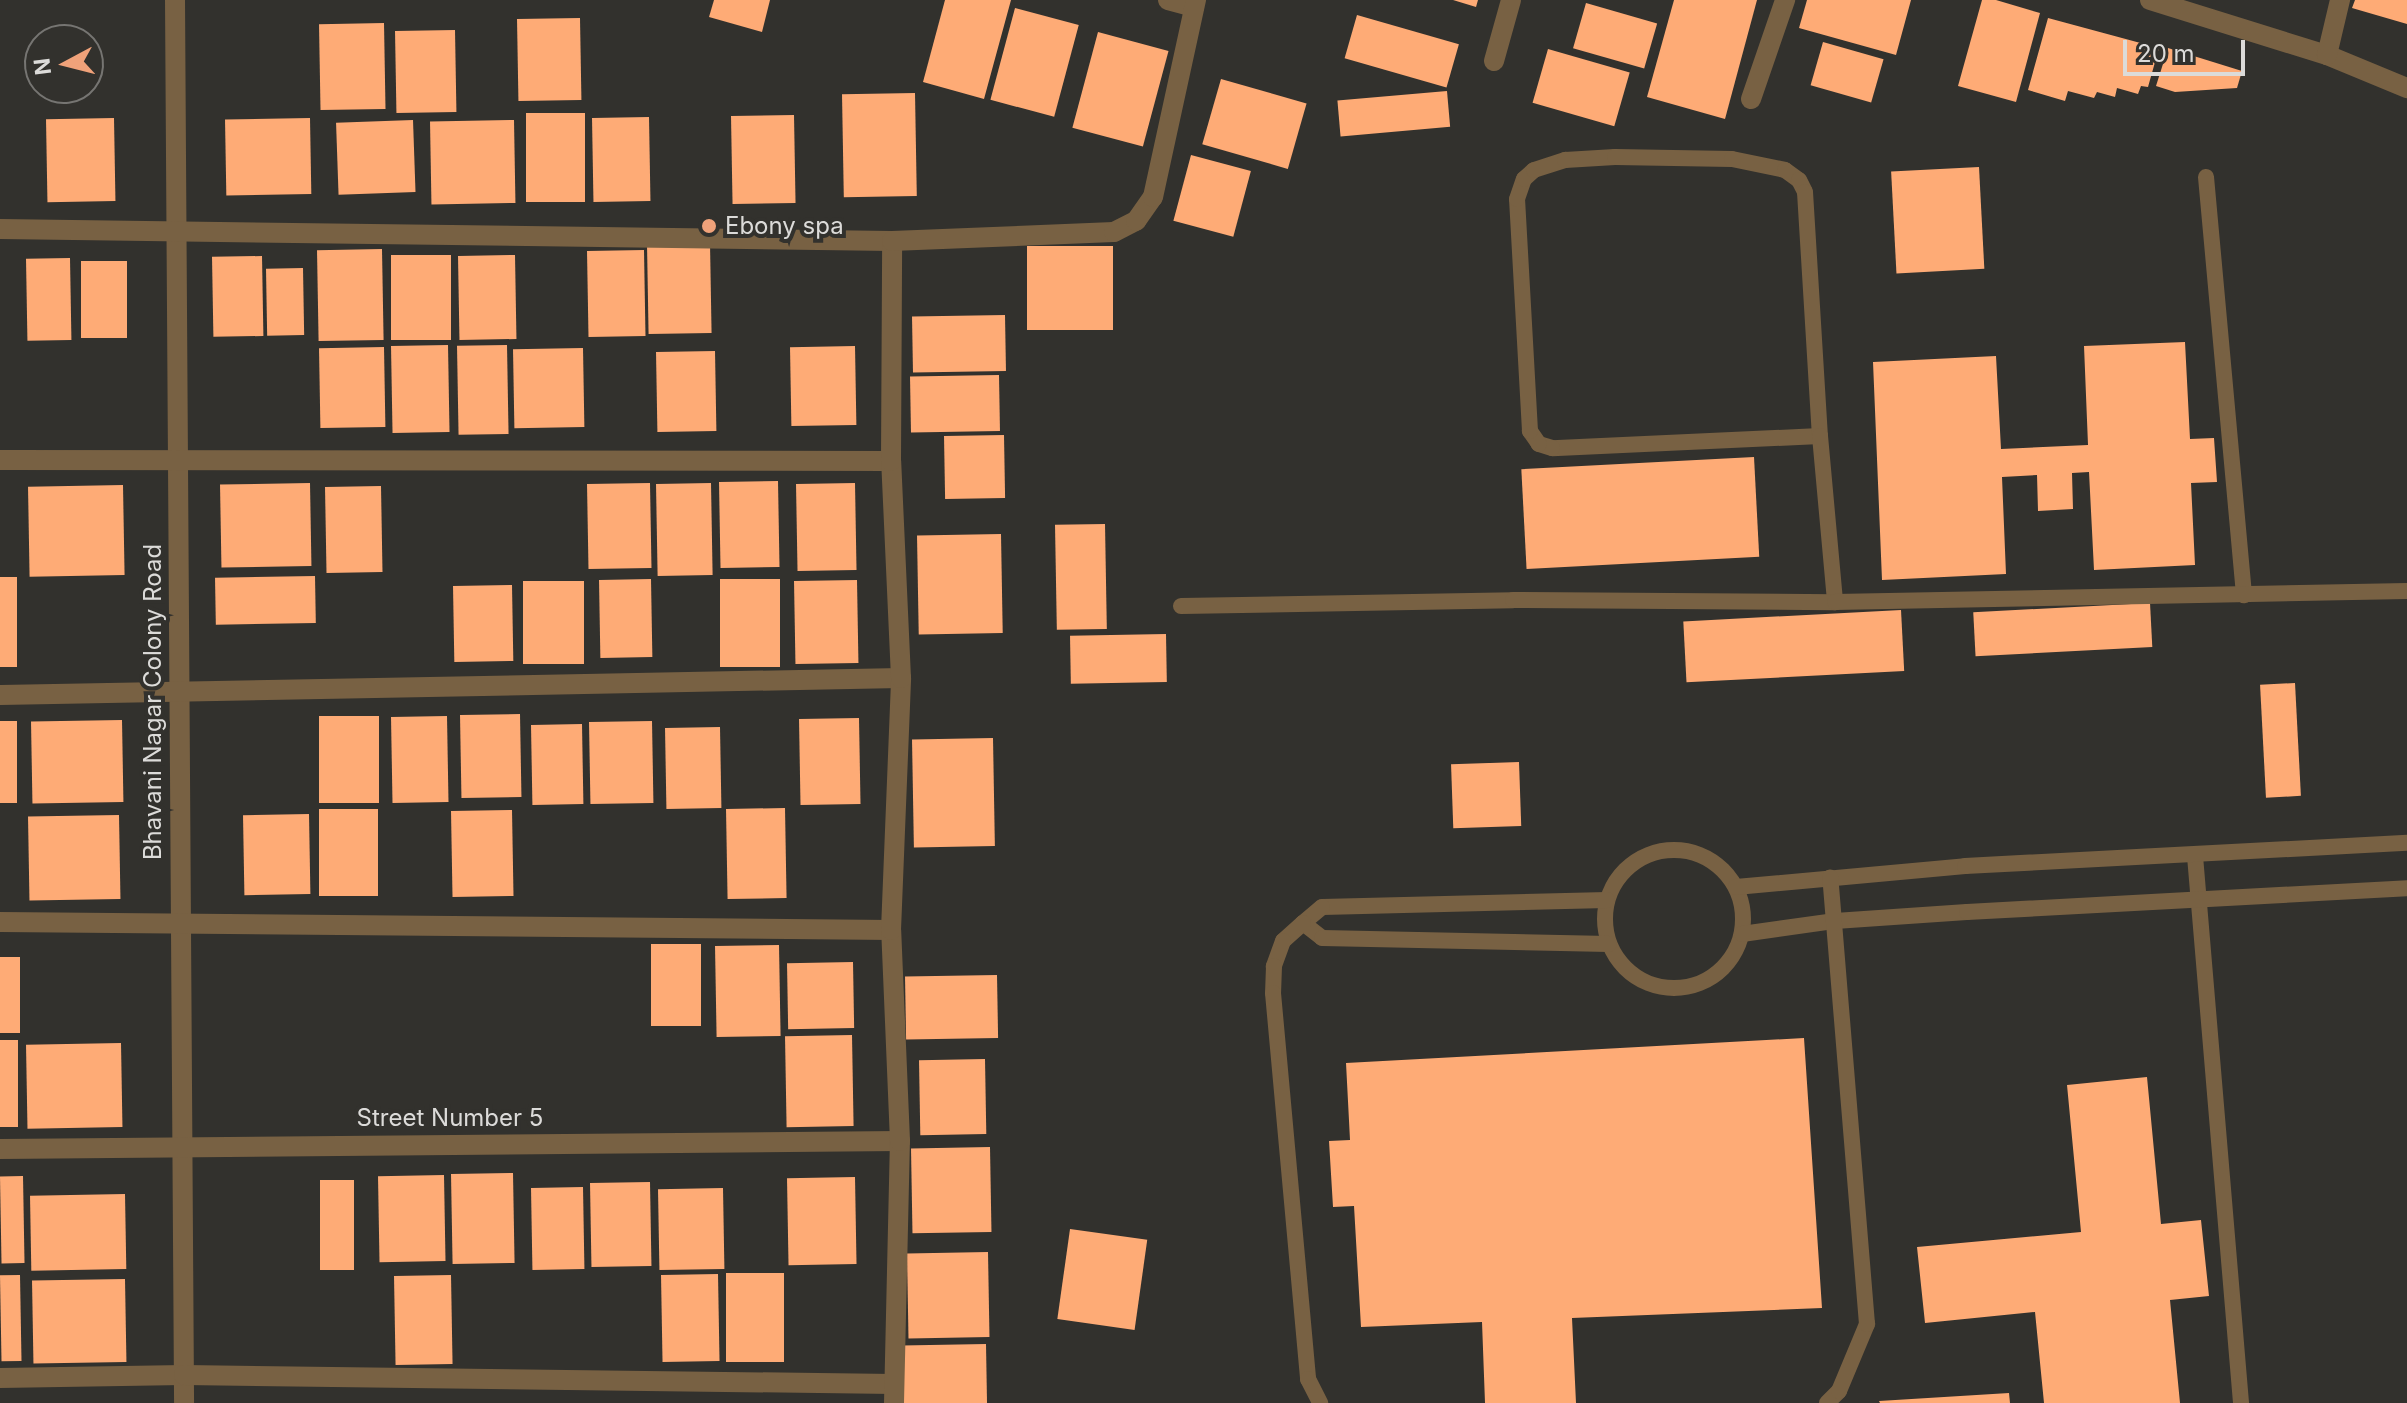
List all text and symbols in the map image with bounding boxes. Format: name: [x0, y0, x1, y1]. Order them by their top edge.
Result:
north arrow: [24, 24, 104, 104]
scale bar: [2127, 24, 2249, 74]
text: 20 m: [2137, 39, 2195, 68]
text: N: [28, 57, 56, 77]
place label: Ebony spa: [725, 212, 844, 240]
marker: Ebony spa: [700, 217, 718, 235]
street label: Bhavani Nagar Colony Road: [139, 544, 167, 860]
street label: Street Number 5: [357, 1104, 543, 1132]

